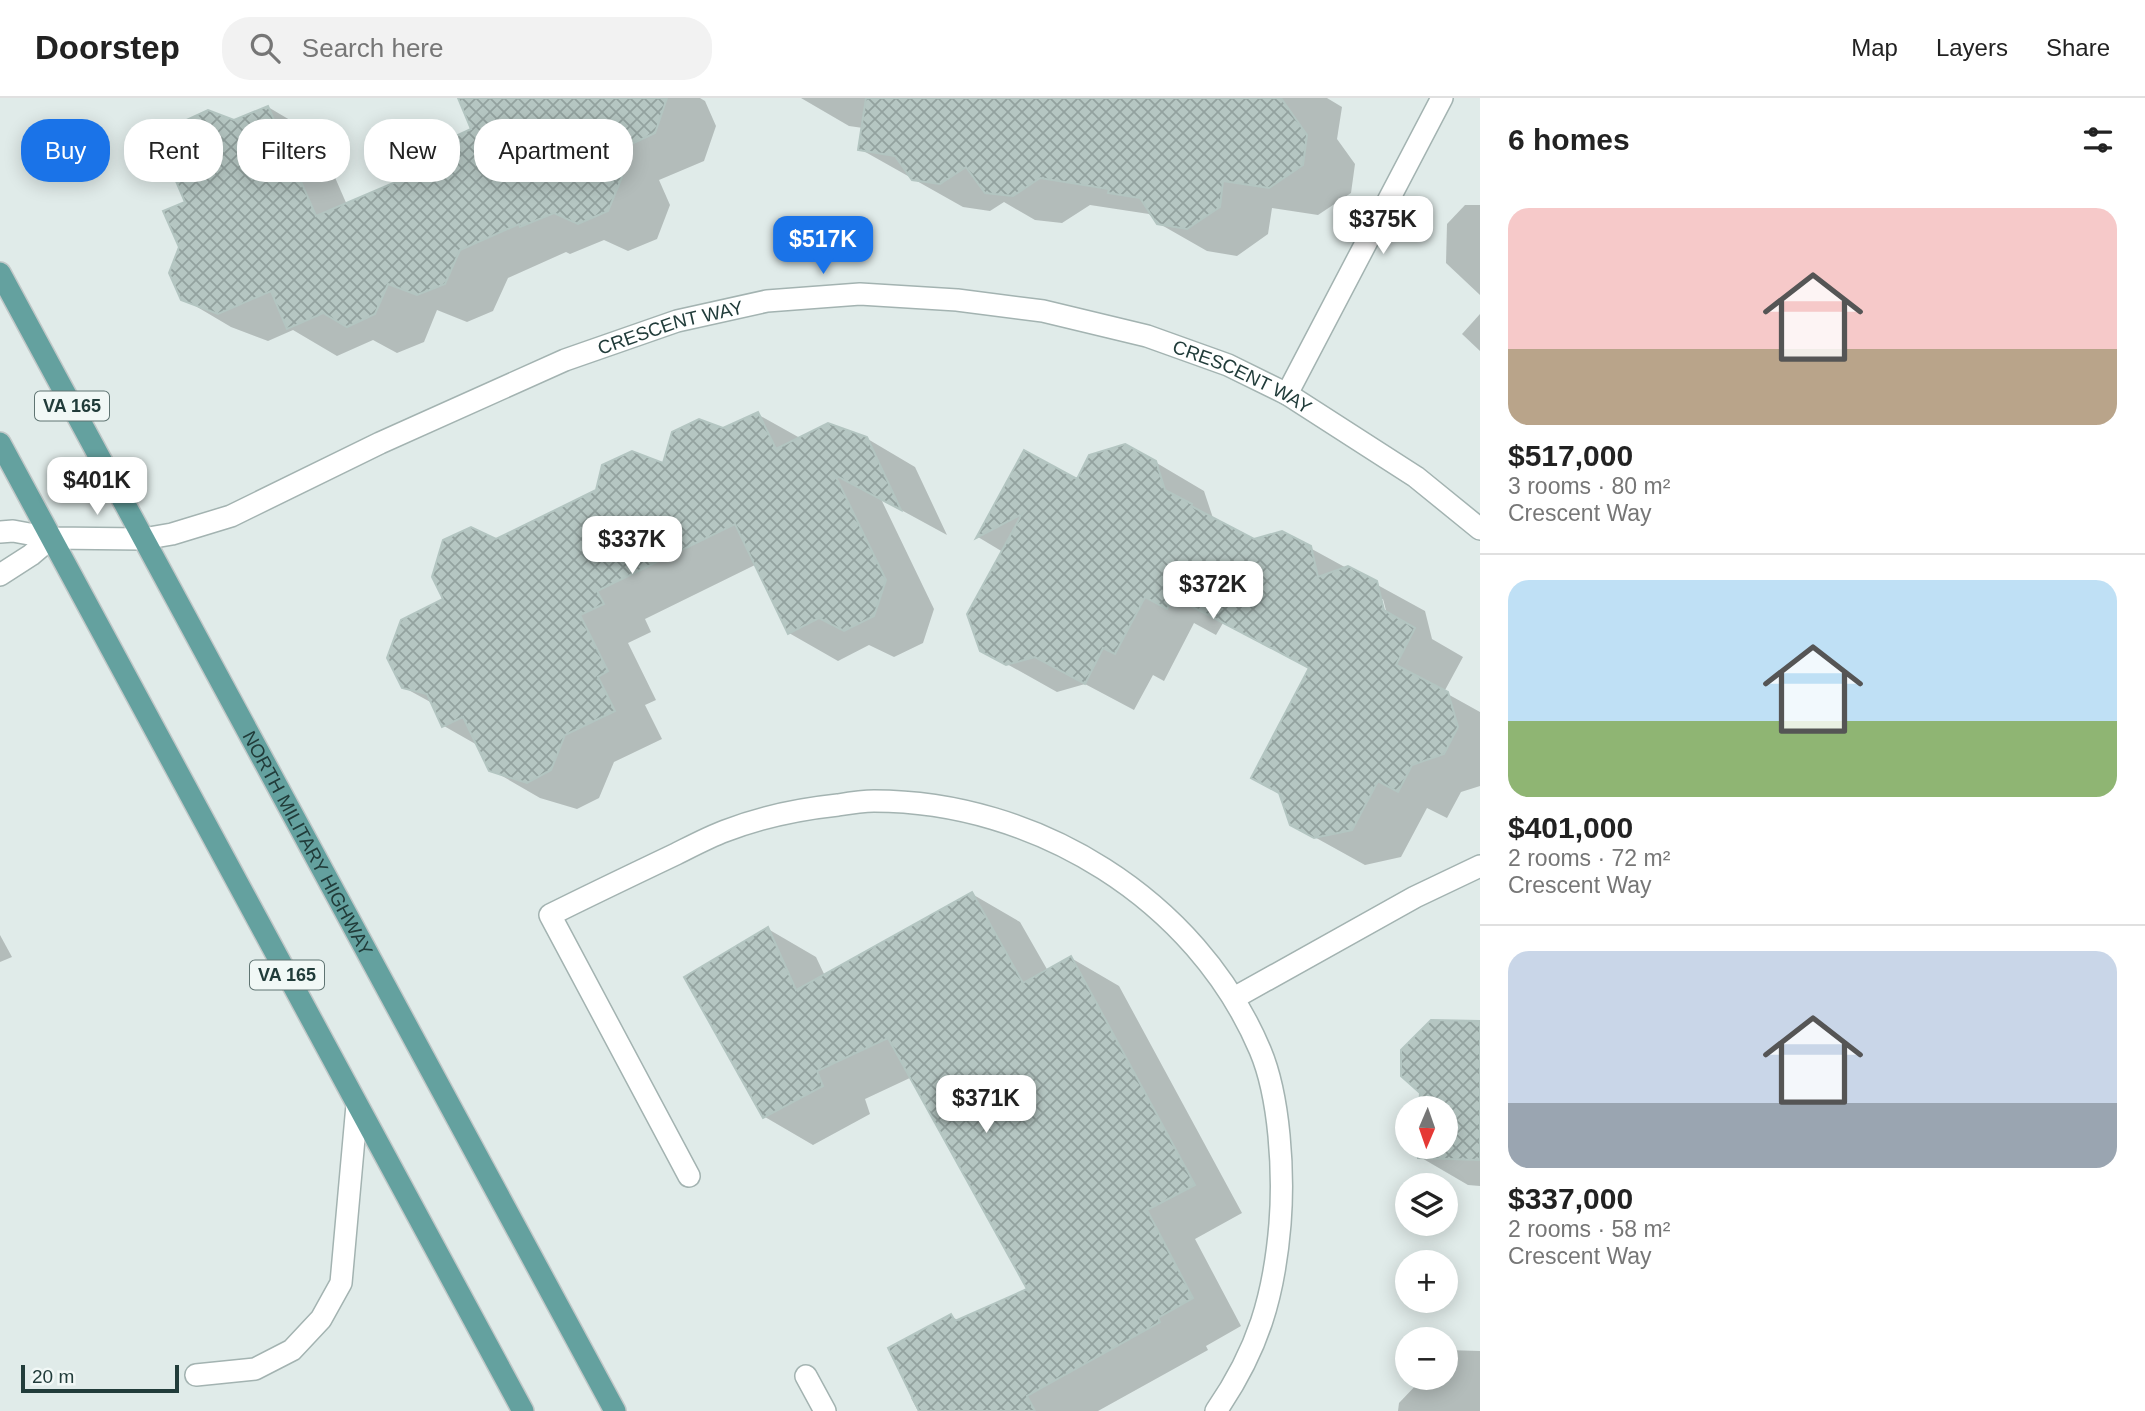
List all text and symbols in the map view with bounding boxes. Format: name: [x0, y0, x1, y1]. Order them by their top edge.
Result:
search box: [222, 17, 712, 80]
text: Doorstep: [35, 29, 180, 66]
icon: search: [246, 29, 284, 67]
text: Search here: [302, 33, 444, 63]
text: Map: [1851, 34, 1898, 61]
text: Layers: [1936, 34, 2008, 61]
text: Share: [2046, 34, 2110, 61]
chip: Buy: [21, 119, 110, 182]
chip: Rent: [124, 119, 223, 182]
chip: Filters: [237, 119, 350, 182]
chip: New: [364, 119, 460, 182]
chip: Apartment: [474, 119, 633, 182]
icon: filters: [2079, 121, 2117, 159]
text: 6 homes: [1508, 123, 1630, 156]
pin: $375K: [1334, 197, 1432, 256]
text: $375K: [1349, 206, 1417, 232]
pin: $517K: [774, 216, 872, 276]
text: $517K: [789, 226, 857, 252]
icon: home: [1750, 254, 1876, 380]
street label: CRESCENT WAY: [595, 297, 745, 359]
street label: CRESCENT WAY: [1170, 336, 1316, 418]
road number: VA 165: [35, 392, 109, 420]
text: $517,000: [1508, 439, 1633, 472]
pin: $401K: [48, 458, 146, 517]
text: $401K: [63, 467, 131, 493]
text: 3 rooms · 80 m²: [1508, 473, 1670, 499]
text: Crescent Way: [1508, 500, 1652, 526]
pin: $337K: [583, 517, 681, 576]
text: $337K: [598, 526, 666, 552]
pin: $372K: [1164, 561, 1262, 621]
text: $372K: [1179, 571, 1247, 597]
icon: home: [1750, 626, 1876, 752]
street label: NORTH MILITARY HIGHWAY: [238, 727, 377, 959]
text: $401,000: [1508, 811, 1633, 844]
text: 2 rooms · 72 m²: [1508, 845, 1670, 871]
text: Crescent Way: [1508, 872, 1652, 898]
road number: VA 165: [250, 960, 324, 990]
icon: home: [1750, 997, 1876, 1123]
pin: $371K: [937, 1076, 1035, 1135]
text: $371K: [952, 1085, 1020, 1111]
north arrow: [1395, 1096, 1458, 1158]
map controls: [1395, 1096, 1458, 1390]
button: layers: [1395, 1173, 1458, 1236]
text: $337,000: [1508, 1182, 1633, 1215]
text: 2 rooms · 58 m²: [1508, 1216, 1670, 1242]
text: Crescent Way: [1508, 1243, 1652, 1269]
button: +: [1395, 1250, 1458, 1313]
button: −: [1395, 1327, 1458, 1390]
scale bar: [21, 1362, 178, 1394]
text: 20 m: [32, 1366, 74, 1387]

